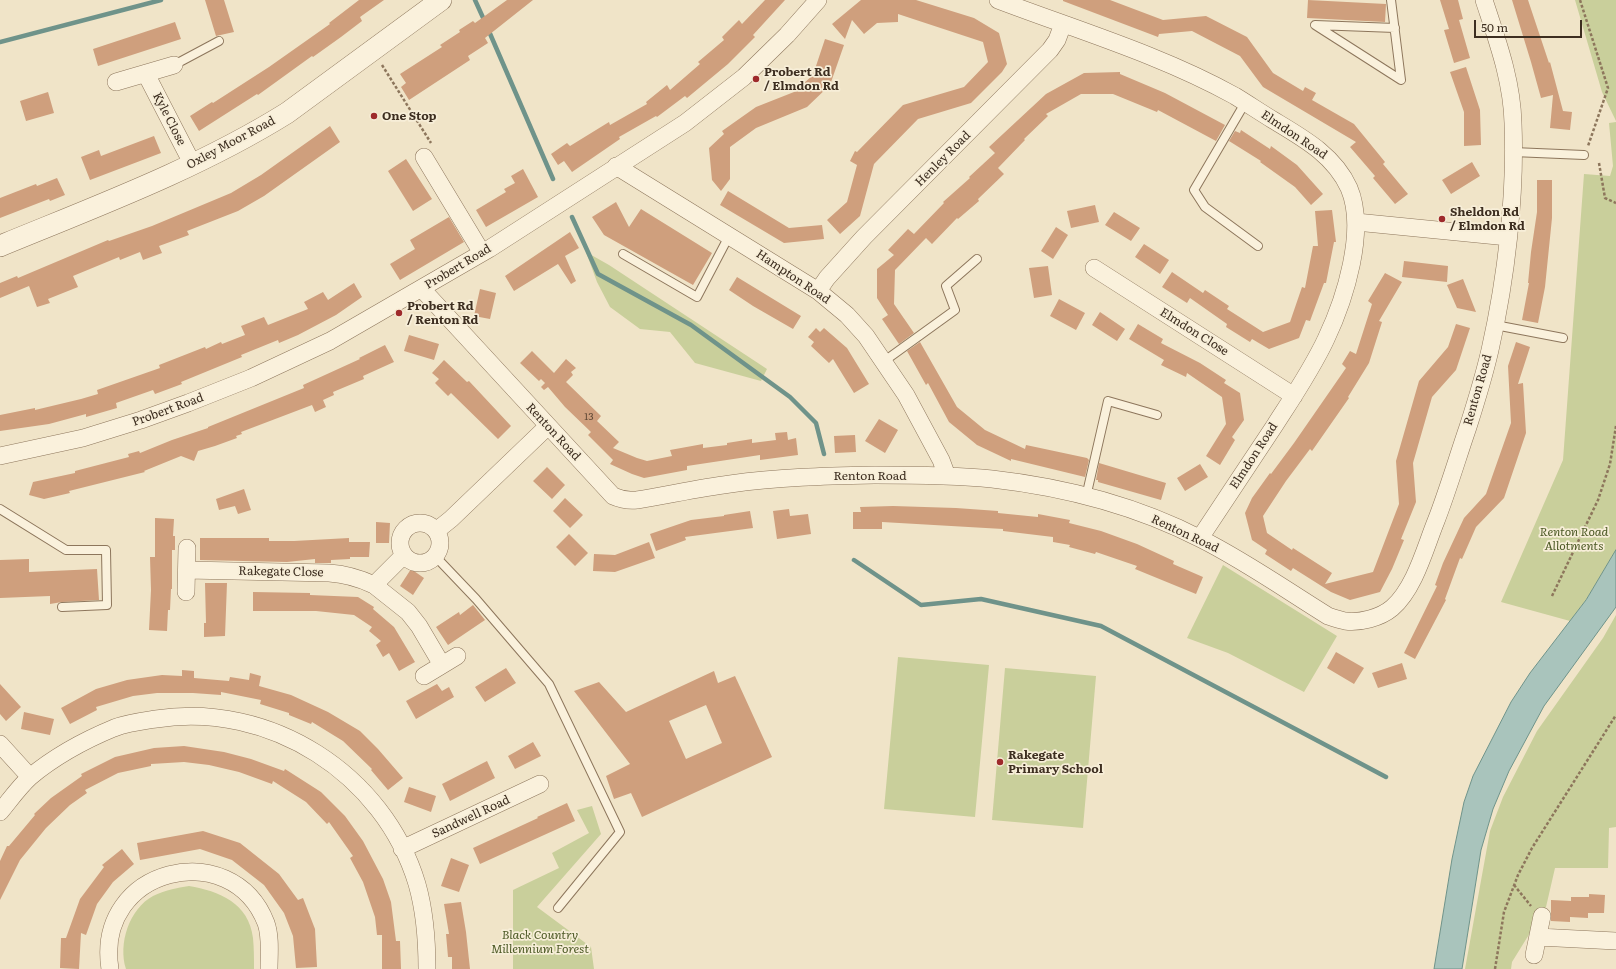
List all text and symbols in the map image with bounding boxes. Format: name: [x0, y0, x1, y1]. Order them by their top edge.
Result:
scale bar: [1476, 12, 1584, 38]
text: 50 m: [1481, 18, 1508, 36]
place label: Probert Rd / Elmdon Rd: [764, 65, 839, 93]
marker: Probert Rd / Elmdon Rd: [751, 74, 761, 84]
street label: Kyle Close: [149, 90, 189, 148]
street label: Elmdon Road: [1258, 108, 1330, 162]
place label: One Stop: [382, 109, 437, 123]
marker: One Stop: [369, 111, 379, 121]
street label: Oxley Moor Road: [184, 114, 278, 172]
street label: Henley Road: [912, 128, 974, 190]
place label: Sheldon Rd / Elmdon Rd: [1450, 205, 1525, 233]
marker: Sheldon Rd / Elmdon Rd: [1437, 214, 1447, 224]
street label: Probert Road: [422, 242, 494, 292]
street label: Hampton Road: [753, 247, 833, 307]
place label: Probert Rd / Renton Rd: [407, 299, 479, 327]
street label: Elmdon Close: [1157, 305, 1231, 359]
marker: Probert Rd / Renton Rd: [394, 308, 404, 318]
street label: Renton Road: [1461, 353, 1495, 427]
street label: Probert Road: [130, 390, 206, 430]
street label: Renton Road: [523, 400, 583, 464]
house number: 13: [584, 411, 594, 423]
street label: Elmdon Road: [1227, 420, 1281, 492]
street label: Renton Road: [833, 469, 907, 483]
street label: Renton Road: [1149, 512, 1221, 556]
park label: Renton Road Allotments: [1540, 525, 1608, 553]
street label: Rakegate Close: [238, 564, 324, 580]
place label: Rakegate Primary School: [1008, 748, 1103, 776]
marker: Rakegate Primary School: [995, 757, 1005, 767]
street label: Sandwell Road: [430, 793, 512, 841]
park label: Black Country Millennium Forest: [491, 928, 589, 956]

